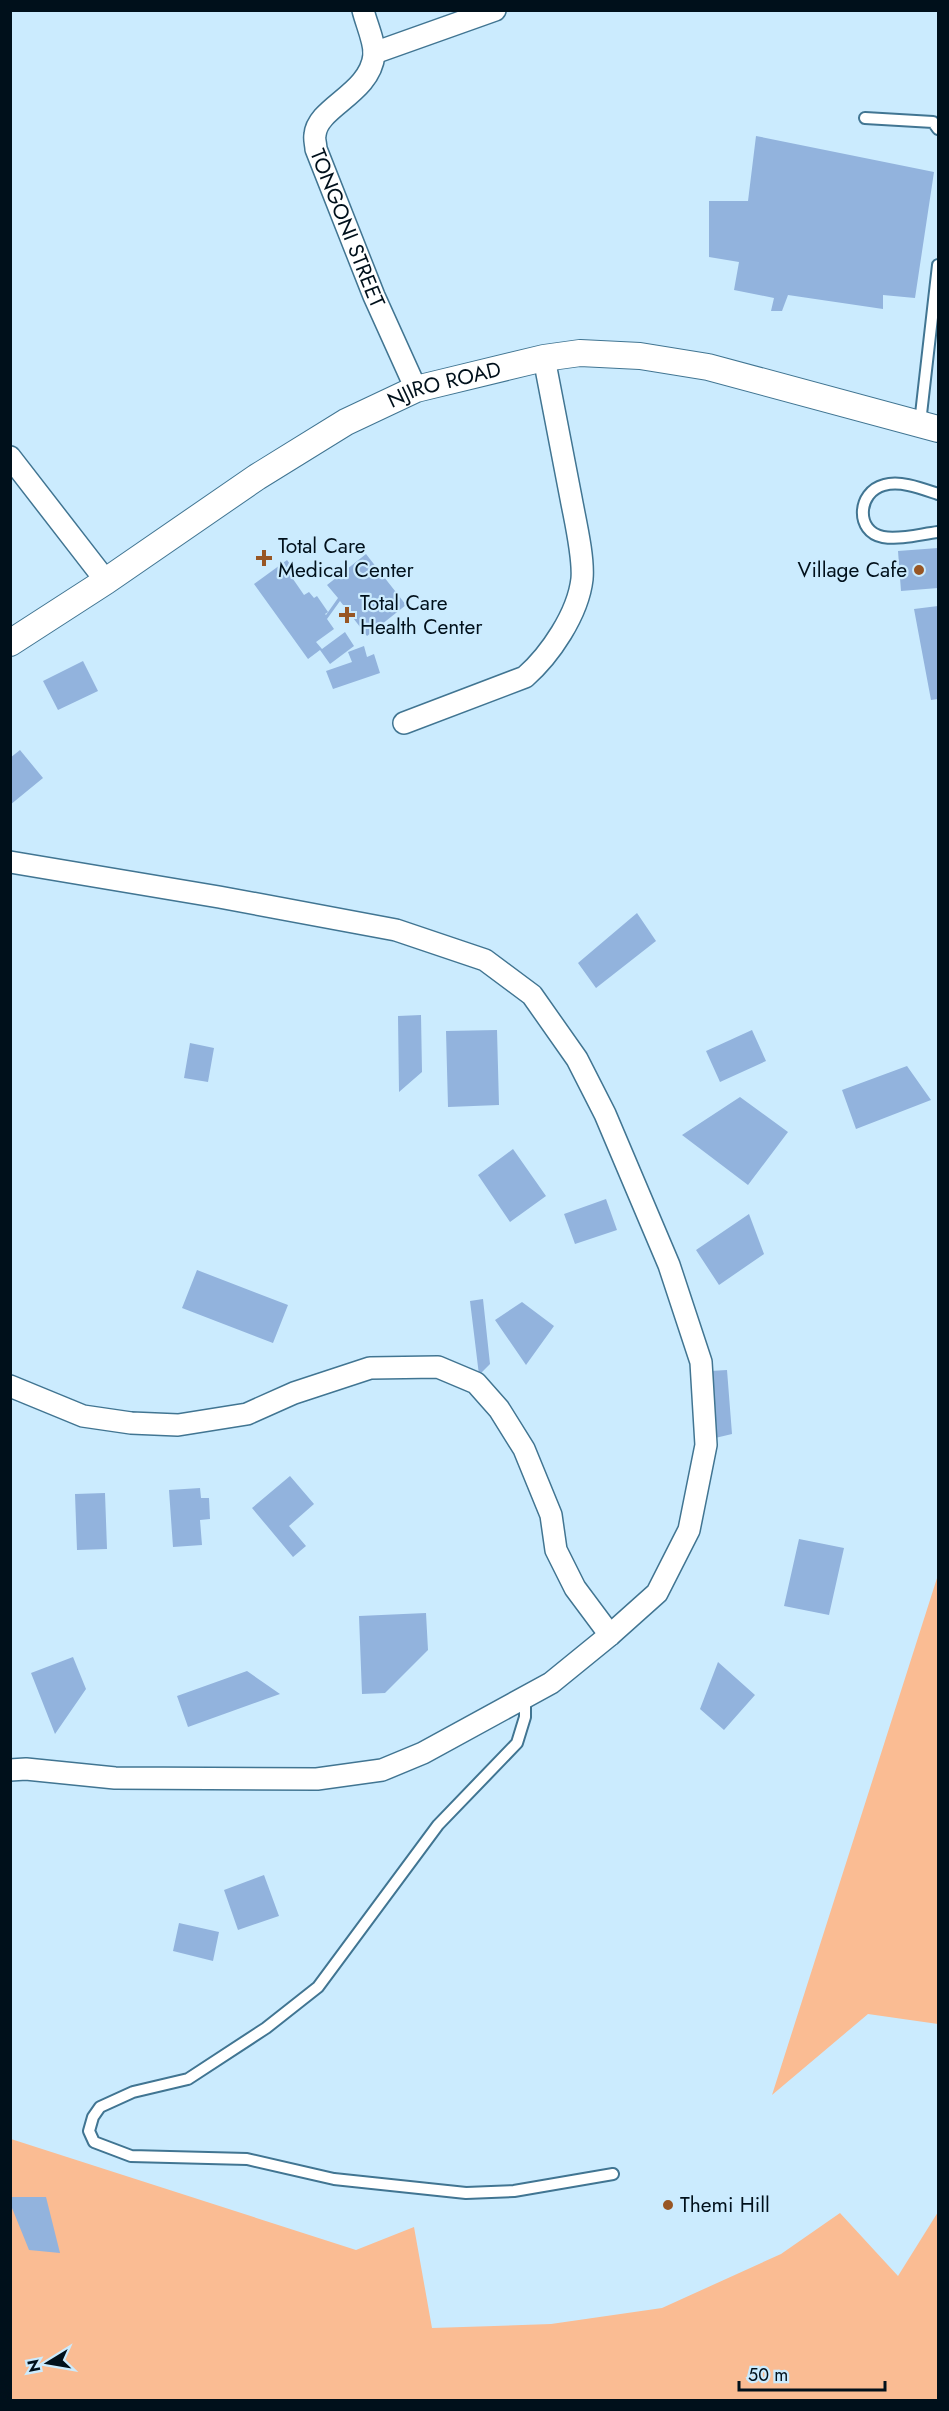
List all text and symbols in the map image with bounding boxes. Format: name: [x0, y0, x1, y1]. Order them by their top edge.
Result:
street label: TONGONI STREET: [302, 145, 392, 313]
street label: NJIRO ROAD: [382, 354, 504, 415]
place label: Total Care Medical Center: [278, 531, 415, 585]
marker: Total Care Medical Center: [255, 549, 273, 567]
place label: Village Cafe: [798, 555, 907, 585]
marker: Village Cafe: [912, 563, 926, 577]
place label: Total Care Health Center: [360, 588, 483, 642]
marker: Total Care Health Center: [338, 606, 356, 624]
place label: Themi Hill: [680, 2190, 770, 2220]
marker: Themi Hill: [661, 2198, 675, 2212]
north arrow: [18, 2333, 78, 2393]
scale bar: [739, 2354, 884, 2392]
text: N: [21, 2357, 46, 2374]
text: 50 m: [748, 2362, 788, 2388]

